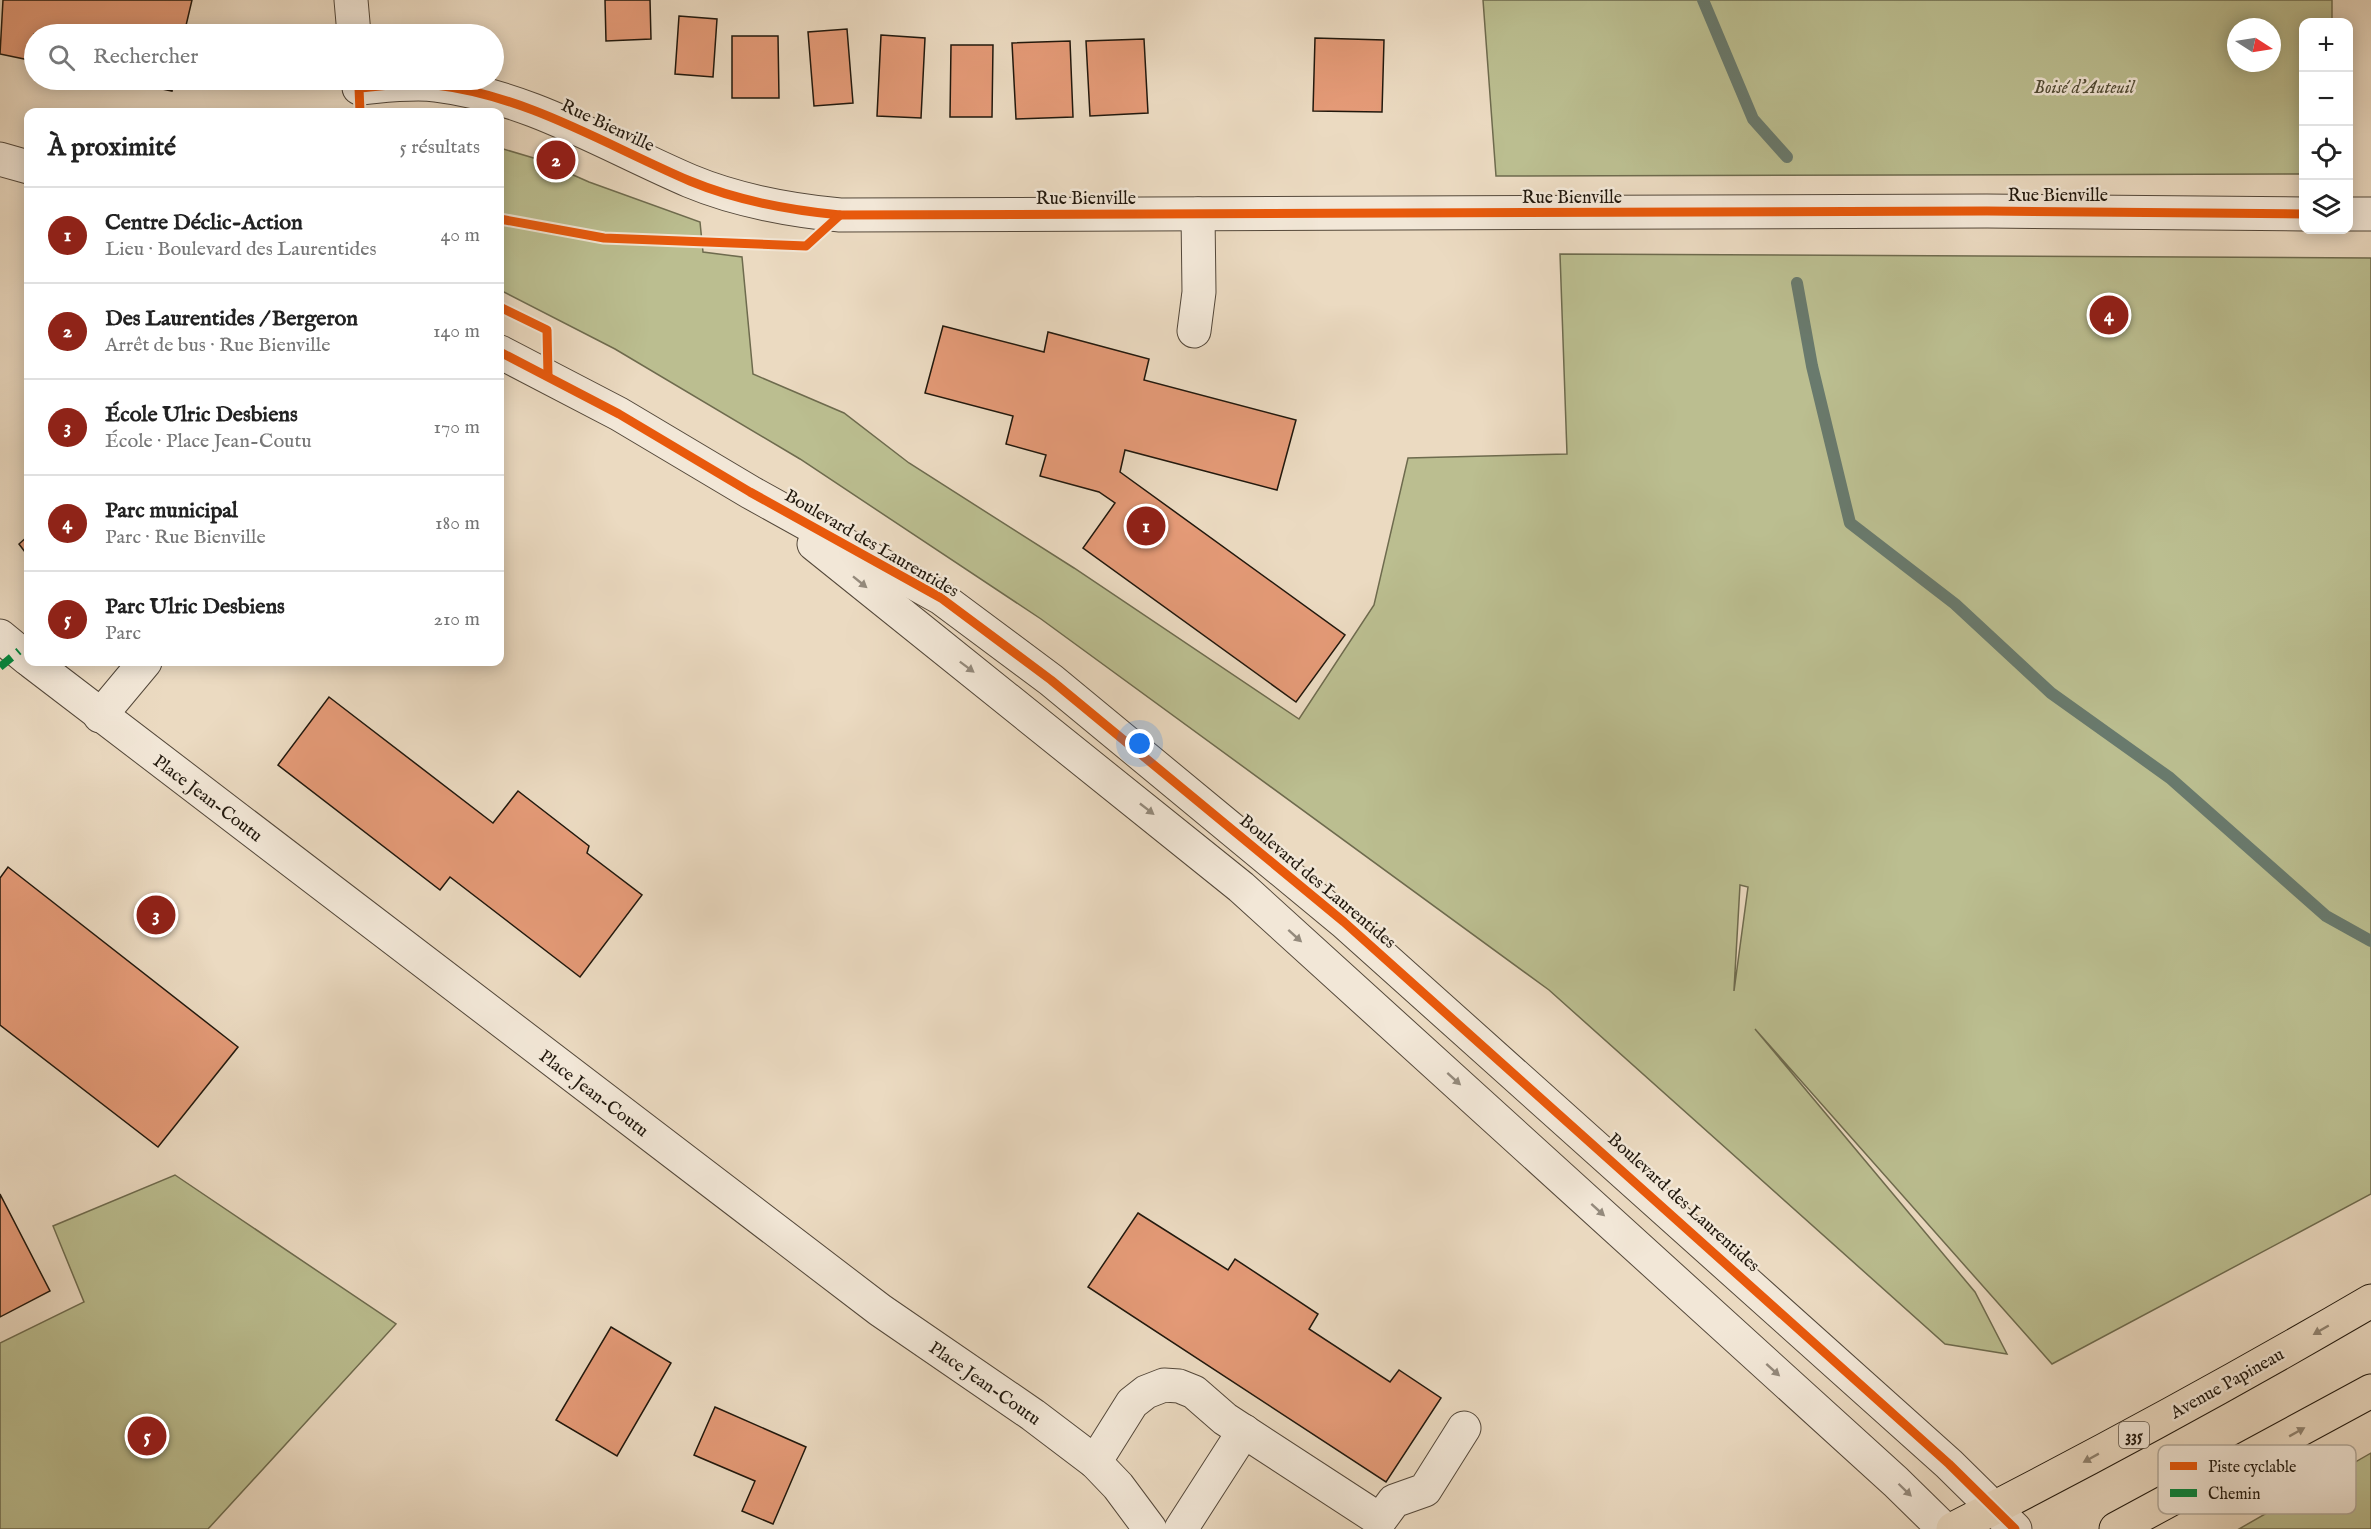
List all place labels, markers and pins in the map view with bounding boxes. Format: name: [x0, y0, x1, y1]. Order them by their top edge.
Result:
pin: 2: [536, 138, 576, 182]
pin: 4: [2090, 292, 2128, 338]
pin: 1: [1126, 504, 1166, 548]
pin: 3: [136, 892, 176, 938]
pin: 5: [128, 1414, 166, 1458]

